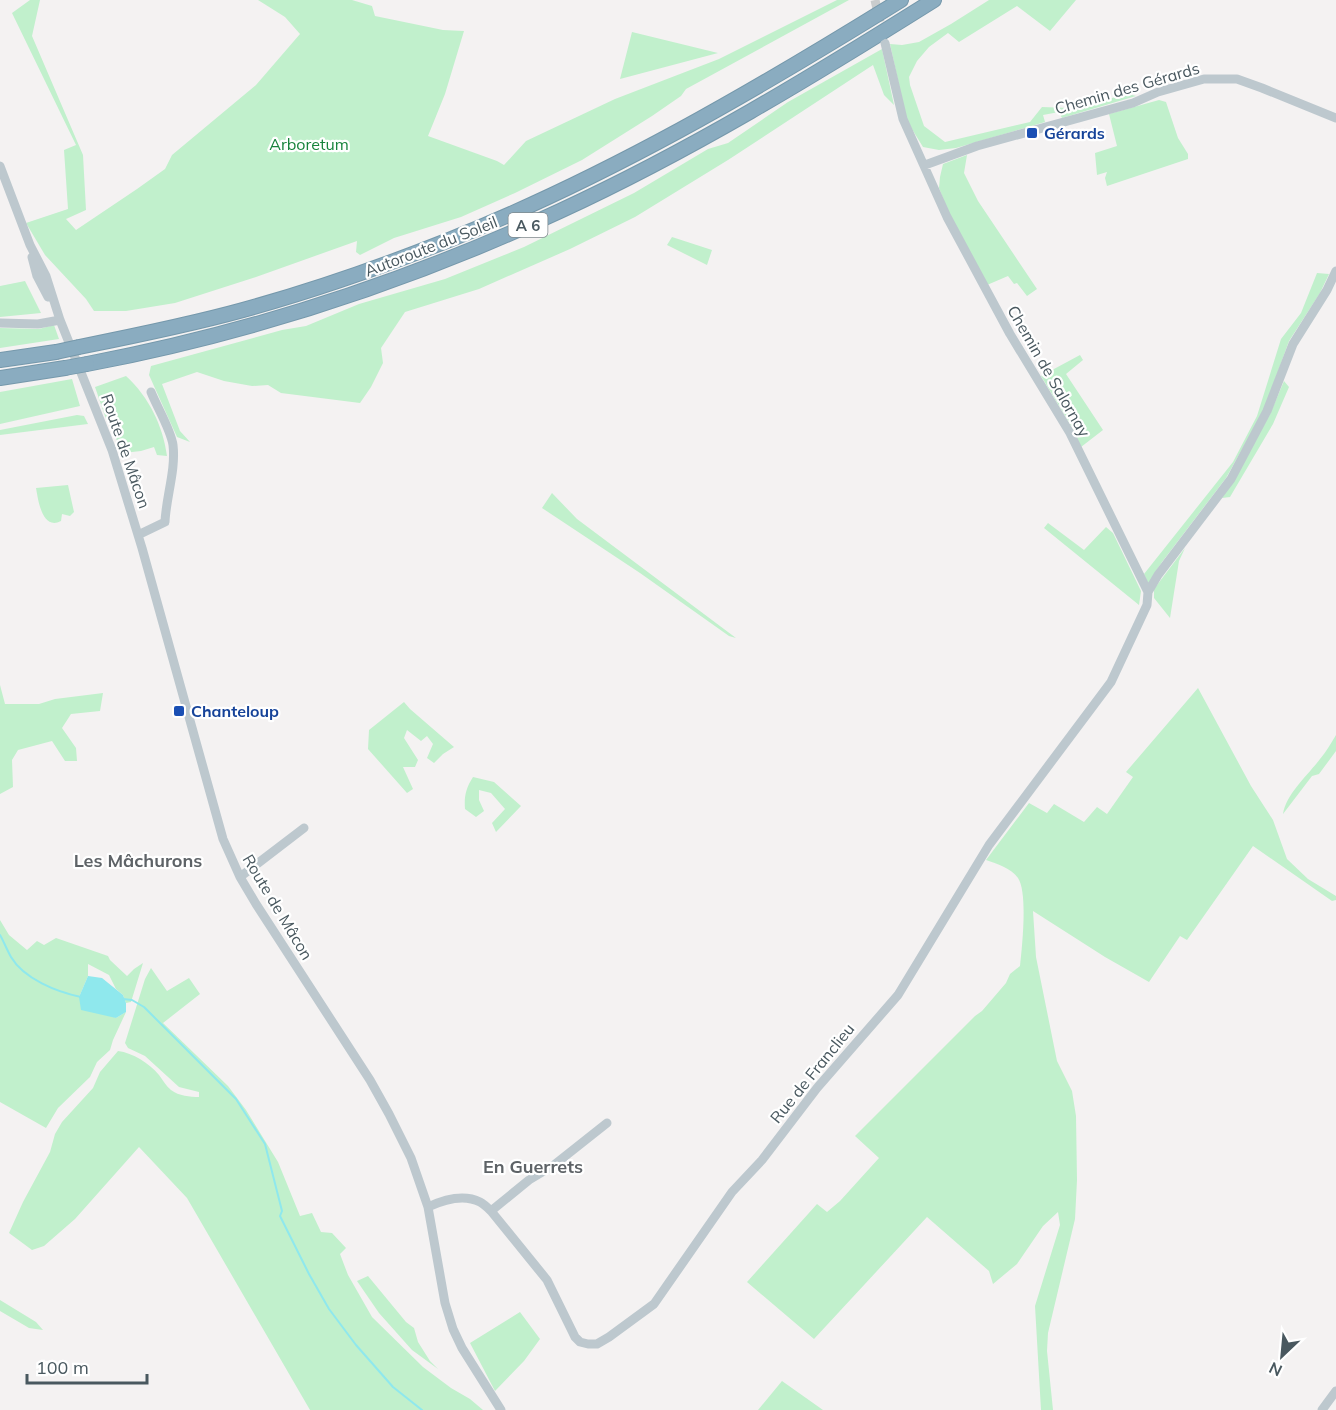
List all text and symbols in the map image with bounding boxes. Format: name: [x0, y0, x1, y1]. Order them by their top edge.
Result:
street label: Chemin des Gérards: [1052, 58, 1202, 118]
place label: Gérards: [1044, 123, 1105, 143]
marker: Gérards: [1025, 126, 1039, 140]
park label: Arboretum: [269, 134, 349, 154]
street label: Autoroute du Soleil: [362, 212, 500, 280]
road number: A 6: [508, 213, 548, 237]
street label: Chemin de Salornay: [1003, 302, 1095, 441]
street label: Route de Mâcon: [97, 391, 155, 511]
place label: Chanteloup: [191, 701, 279, 721]
marker: Chanteloup: [172, 704, 186, 718]
district label: Les Mâchurons: [74, 849, 202, 872]
street label: Route de Mâcon: [239, 851, 317, 963]
street label: Rue de Franclieu: [766, 1019, 858, 1127]
district label: En Guerrets: [483, 1155, 583, 1178]
north arrow: [1252, 1326, 1312, 1386]
scale bar: [27, 1347, 147, 1385]
text: 100 m: [36, 1356, 89, 1379]
text: N: [1266, 1358, 1285, 1381]

